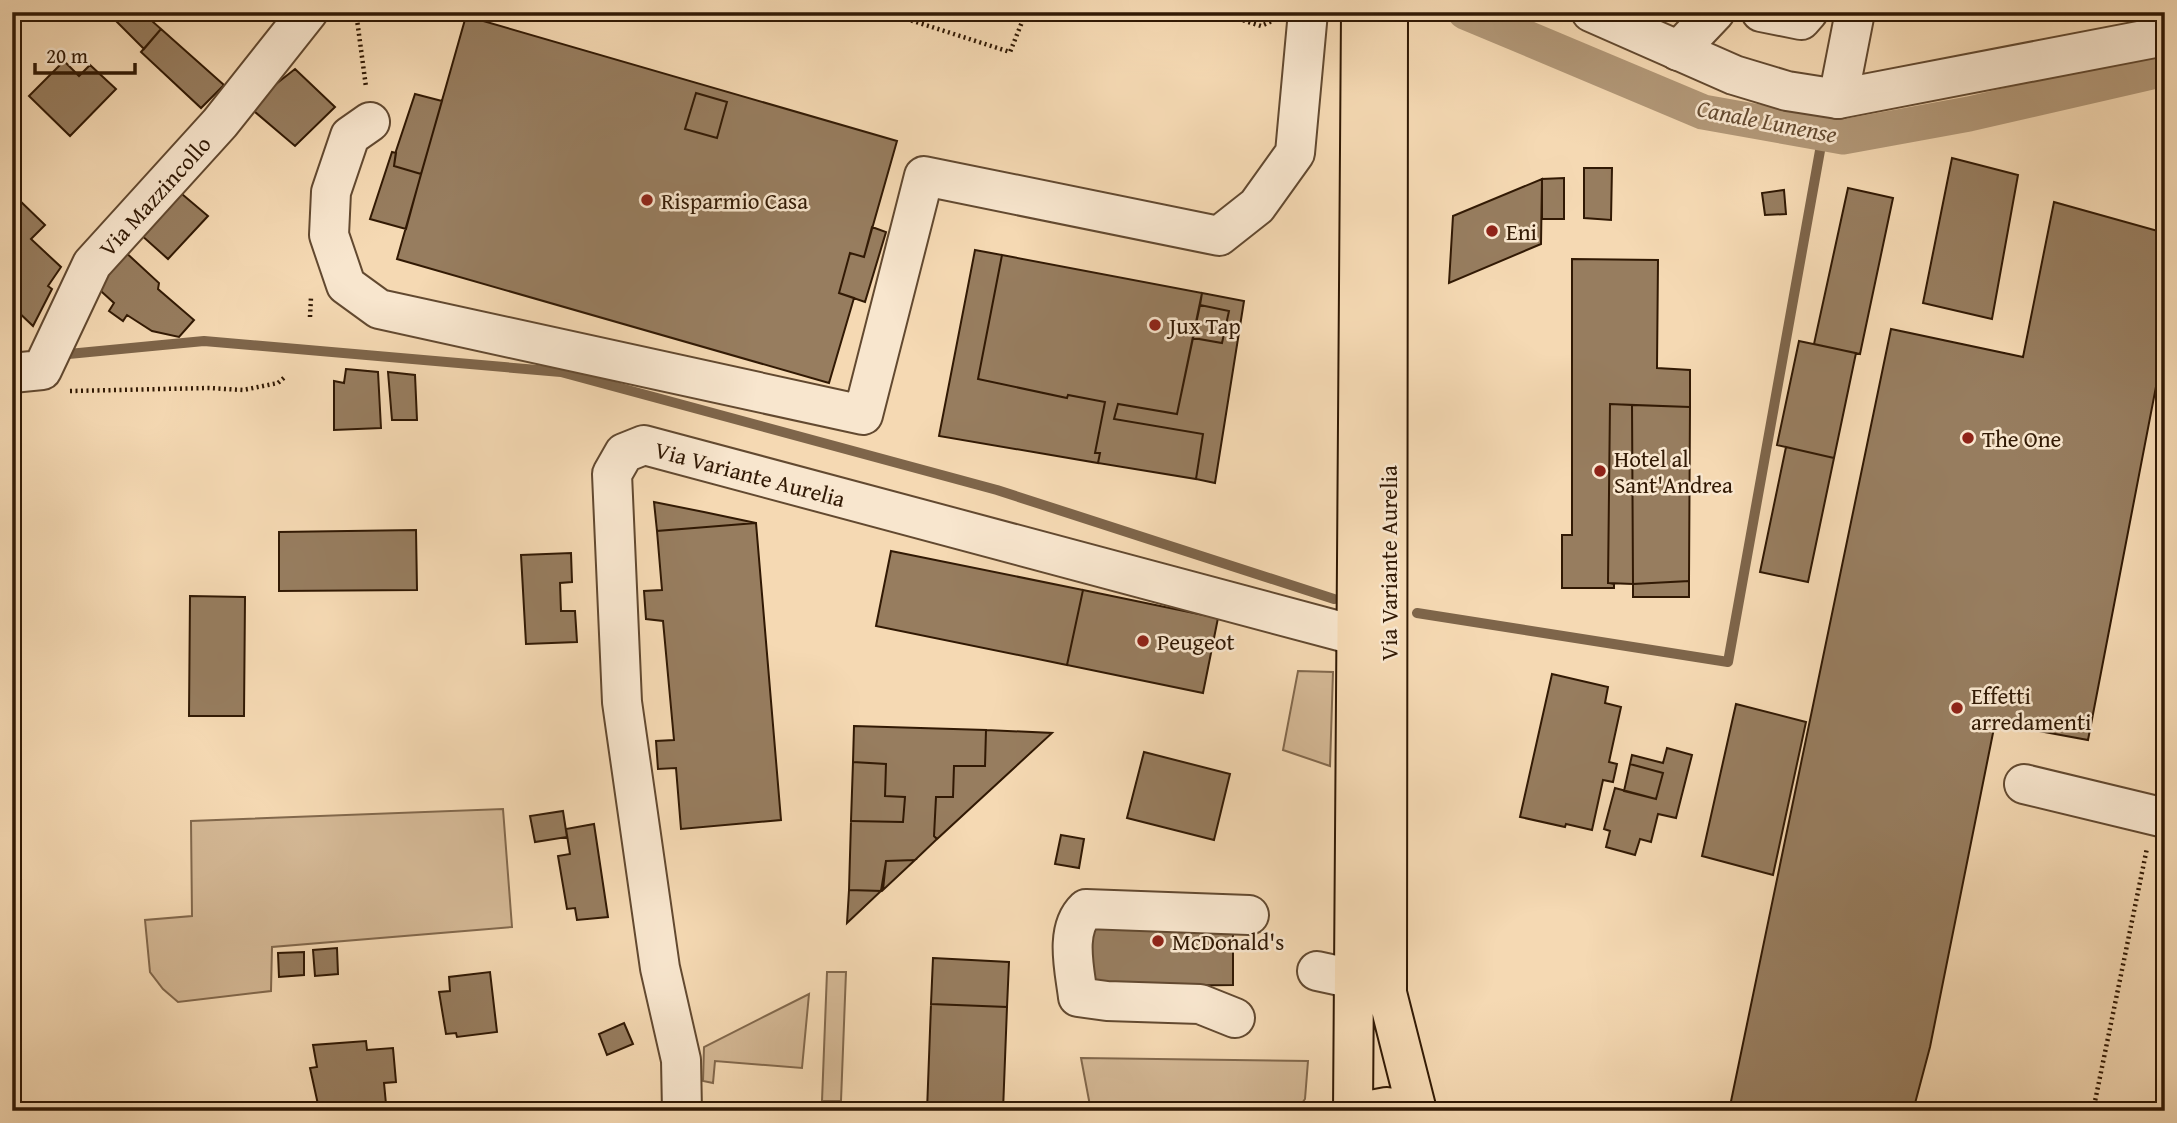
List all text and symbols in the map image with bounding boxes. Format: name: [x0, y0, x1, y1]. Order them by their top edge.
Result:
scale bar: [35, 32, 135, 76]
text: 20 m: [46, 40, 88, 71]
water label: Canale Lunense: [1694, 90, 1840, 152]
street label: Via Mazzincollo: [91, 128, 218, 263]
place label: Risparmio Casa: [661, 184, 808, 217]
marker: Risparmio Casa: [639, 192, 655, 208]
place label: Eni: [1506, 215, 1537, 248]
marker: Eni: [1484, 223, 1500, 239]
place label: Jux Tap: [1166, 309, 1241, 342]
marker: Jux Tap: [1147, 317, 1163, 333]
place label: The One: [1982, 422, 2061, 455]
marker: The One: [1960, 430, 1976, 446]
street label: Via Variante Aurelia: [651, 432, 849, 515]
place label: Hotel al Sant'Andrea: [1614, 442, 1733, 501]
marker: Hotel al Sant'Andrea: [1592, 463, 1608, 479]
street label: Via Variante Aurelia: [1372, 465, 1405, 661]
place label: Peugeot: [1157, 625, 1235, 658]
marker: Peugeot: [1135, 633, 1151, 649]
place label: Effetti arredamenti: [1971, 679, 2092, 738]
marker: Effetti arredamenti: [1949, 700, 1965, 716]
place label: McDonald's: [1172, 925, 1284, 958]
marker: McDonald's: [1150, 933, 1166, 949]

